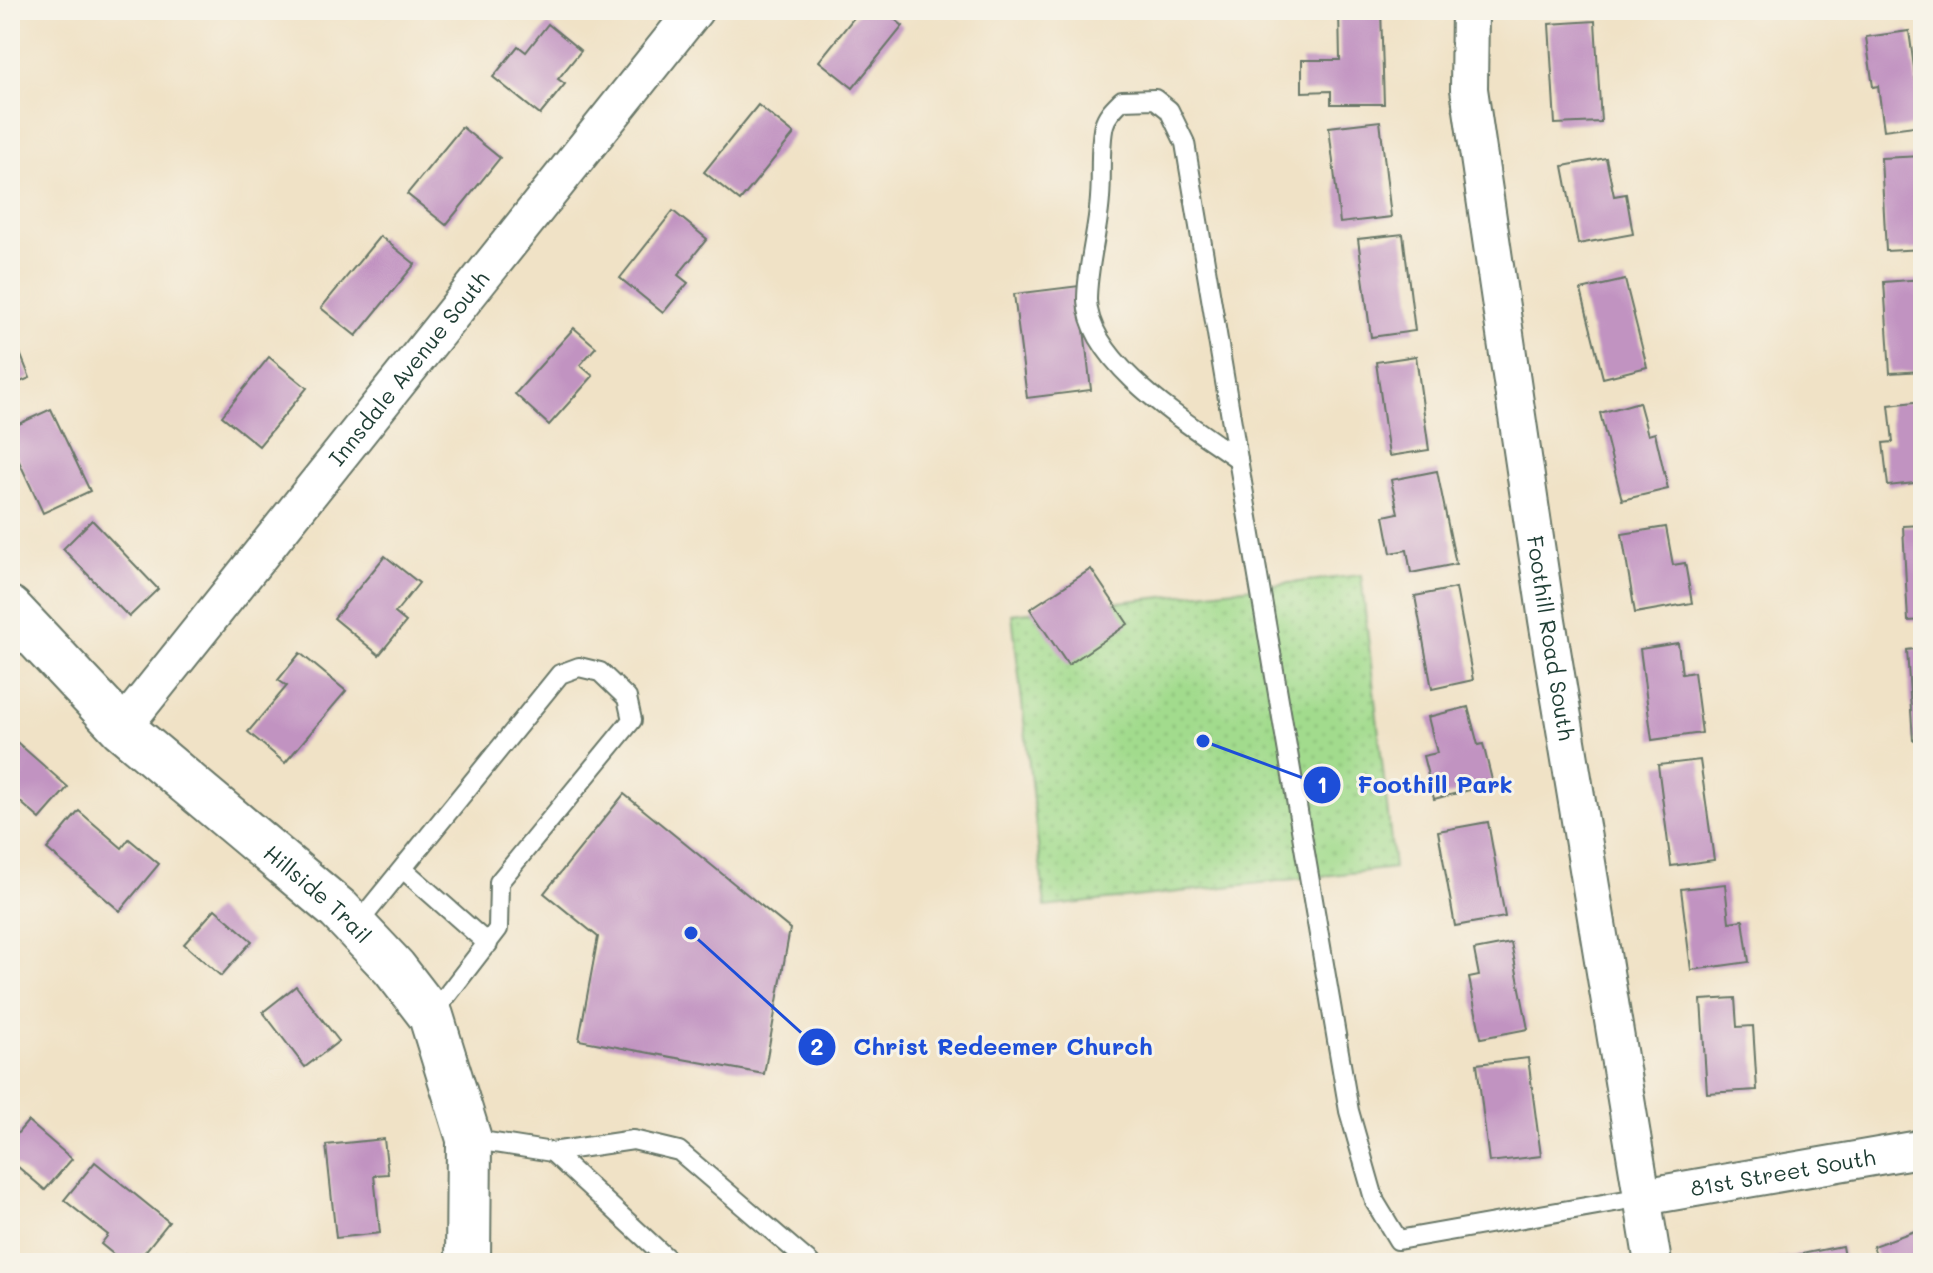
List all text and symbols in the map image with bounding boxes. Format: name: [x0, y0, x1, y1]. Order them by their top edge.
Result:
street label: Innsdale Avenue South: [322, 265, 495, 472]
street label: Foothill Road South: [1521, 534, 1582, 742]
callout: Foothill Park: [1302, 761, 1529, 809]
text: 1: [1317, 768, 1327, 799]
text: Foothill Park: [1357, 768, 1513, 799]
street label: Hillside Trail: [258, 838, 378, 949]
callout: Christ Redeemer Church: [797, 1023, 1168, 1071]
text: 2: [810, 1030, 824, 1061]
text: Christ Redeemer Church: [853, 1030, 1153, 1061]
street label: 81st Street South: [1688, 1142, 1878, 1203]

